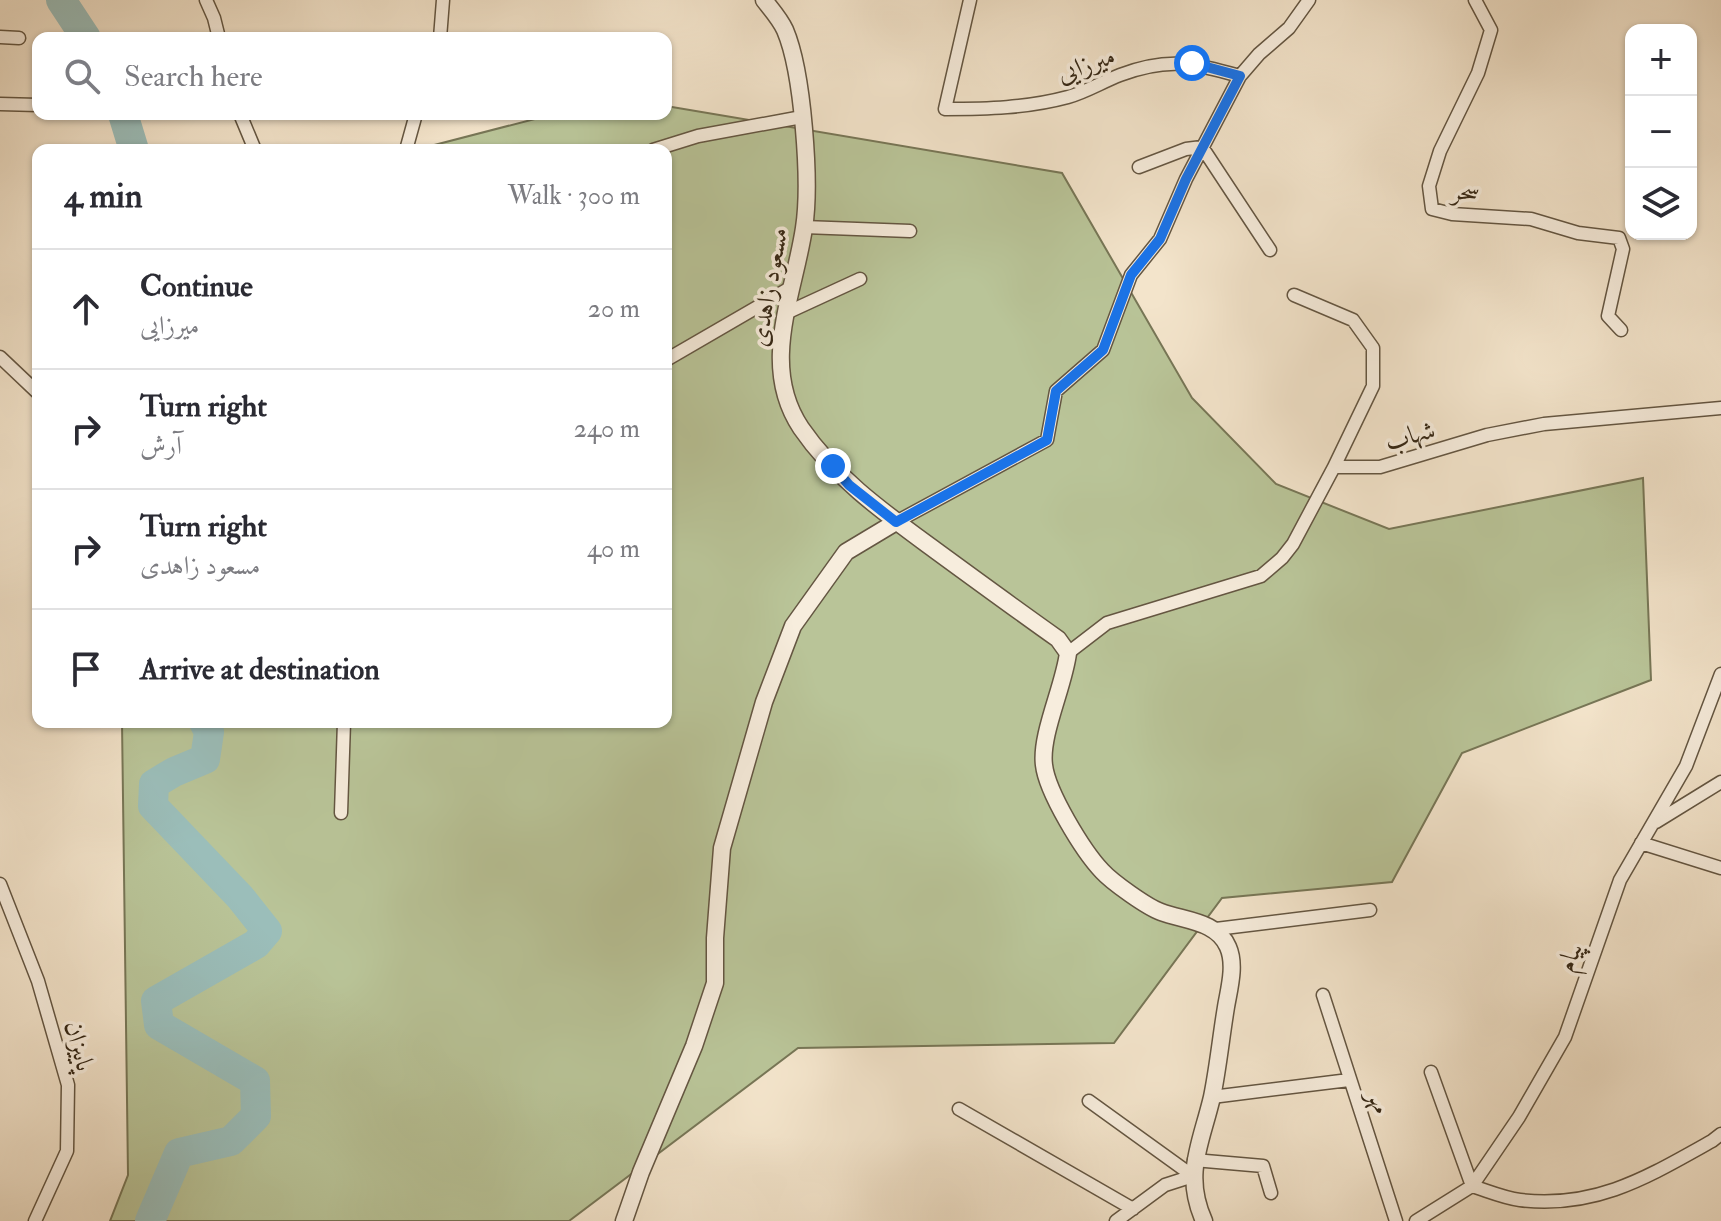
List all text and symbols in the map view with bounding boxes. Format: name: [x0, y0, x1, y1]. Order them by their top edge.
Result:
map controls: [1625, 24, 1697, 240]
button: +: [1625, 24, 1697, 96]
search box: [32, 32, 672, 120]
street label: میرزایی: [1053, 40, 1119, 90]
route start: [1174, 45, 1210, 81]
icon: search: [60, 54, 104, 98]
text: Search here: [124, 58, 263, 95]
button: −: [1625, 96, 1697, 168]
button: layers: [1625, 168, 1697, 240]
street label: سحر: [1447, 174, 1482, 210]
text: 4 min: [64, 175, 142, 218]
text: Walk · 300 m: [508, 180, 640, 212]
street label: مسعود زاهدی: [743, 225, 795, 349]
text: Continue: [140, 268, 253, 305]
icon: ahead: [64, 287, 108, 331]
text: 20 m: [588, 293, 640, 325]
text: میرزایی: [140, 310, 200, 342]
text: Turn right: [140, 388, 267, 425]
icon: right: [64, 407, 108, 451]
text: 240 m: [574, 413, 640, 445]
street label: شهاب: [1381, 414, 1439, 458]
text: آرش: [140, 430, 182, 462]
route end: [815, 448, 851, 484]
text: Turn right: [140, 508, 267, 545]
icon: right: [64, 527, 108, 571]
text: 40 m: [587, 533, 640, 565]
text: مسعود زاهدی: [140, 550, 260, 582]
icon: arrive: [64, 647, 108, 691]
text: Arrive at destination: [140, 651, 380, 688]
street label: پیام: [1550, 938, 1596, 978]
street label: پاییزان: [55, 1017, 101, 1076]
street label: مهر: [1359, 1083, 1398, 1118]

